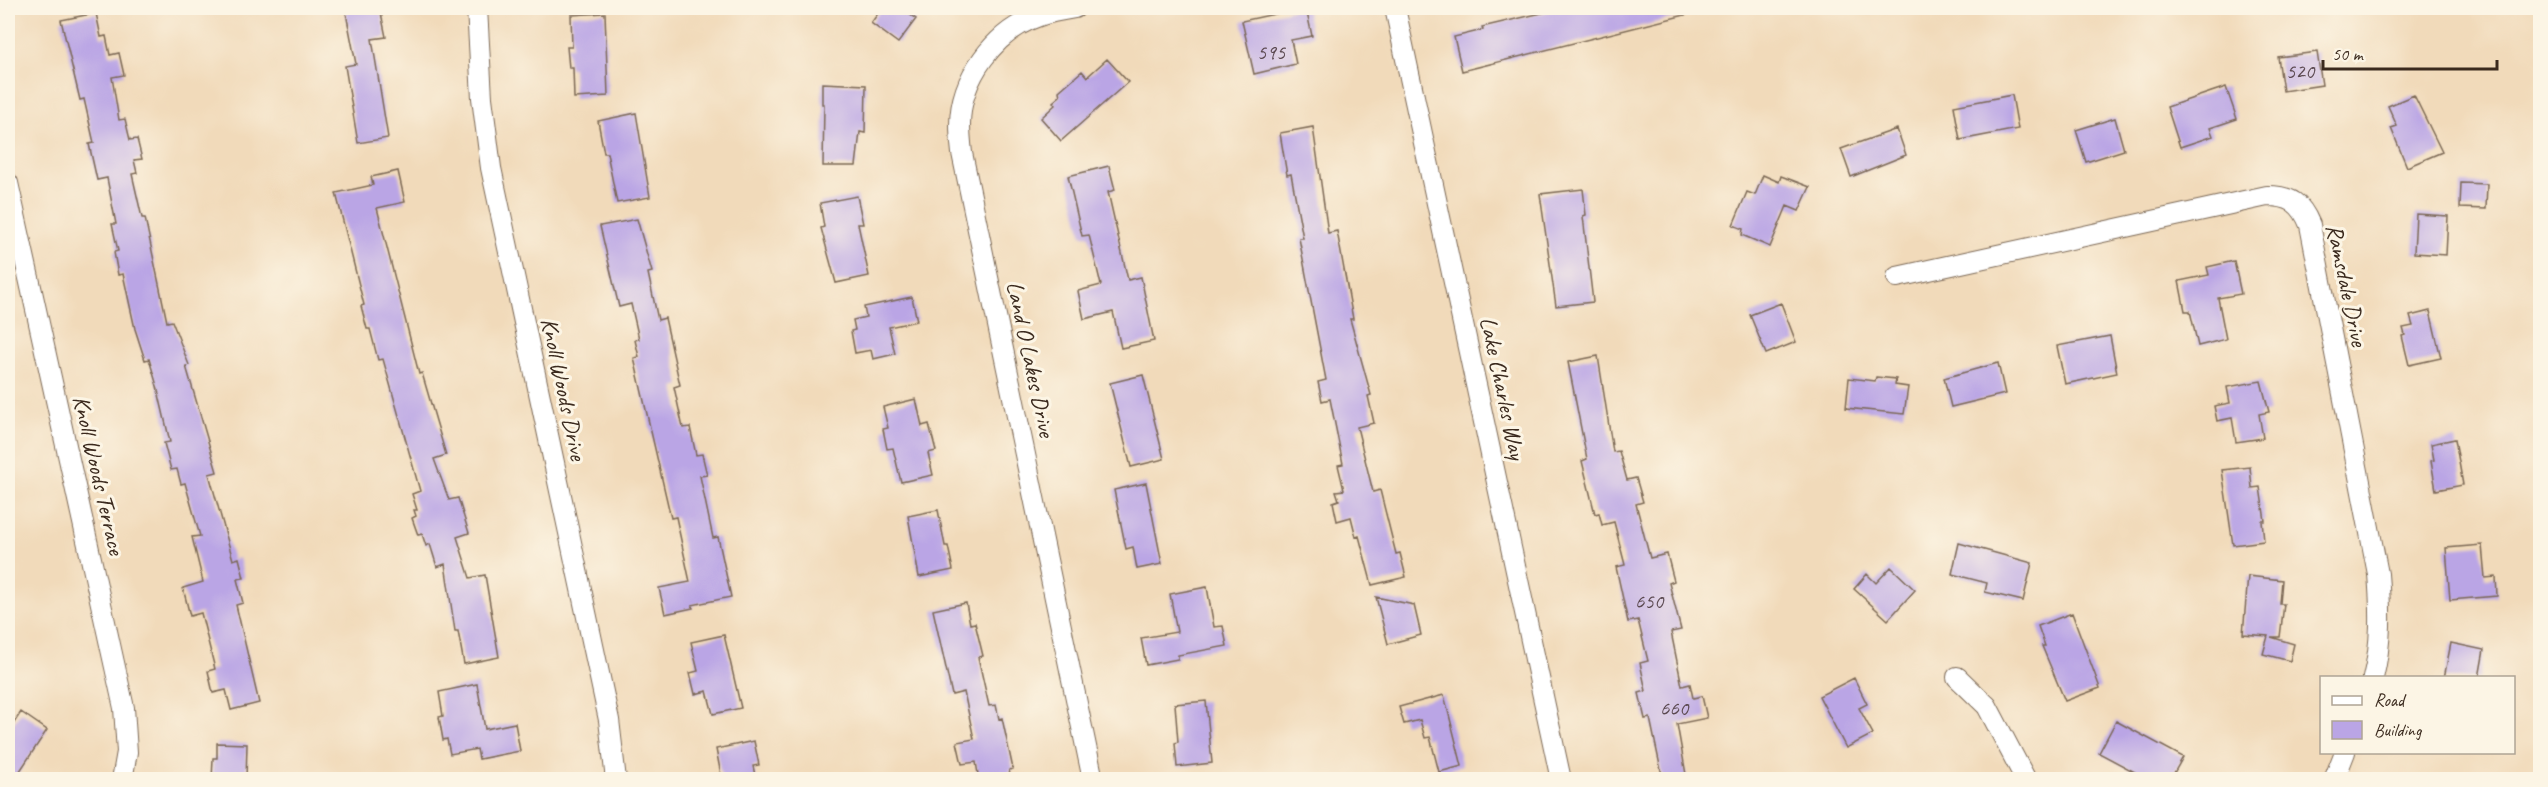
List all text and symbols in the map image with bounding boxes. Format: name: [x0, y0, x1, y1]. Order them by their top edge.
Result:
scale bar: [2323, 33, 2497, 71]
house number: 595: [1257, 39, 1287, 65]
text: 50 m: [2332, 43, 2365, 65]
house number: 520: [2286, 58, 2316, 84]
street label: Ramsdale Drive: [2319, 221, 2375, 351]
street label: Land O Lakes Drive: [1000, 278, 1063, 442]
street label: Lake Charles Way: [1473, 314, 1533, 464]
street label: Knoll Woods Drive: [534, 315, 594, 465]
street label: Knoll Woods Terrace: [66, 393, 132, 559]
house number: 650: [1635, 588, 1665, 614]
legend: [2320, 676, 2515, 754]
text: Road: [2374, 689, 2407, 711]
house number: 660: [1660, 695, 1690, 721]
text: Building: [2374, 719, 2423, 741]

